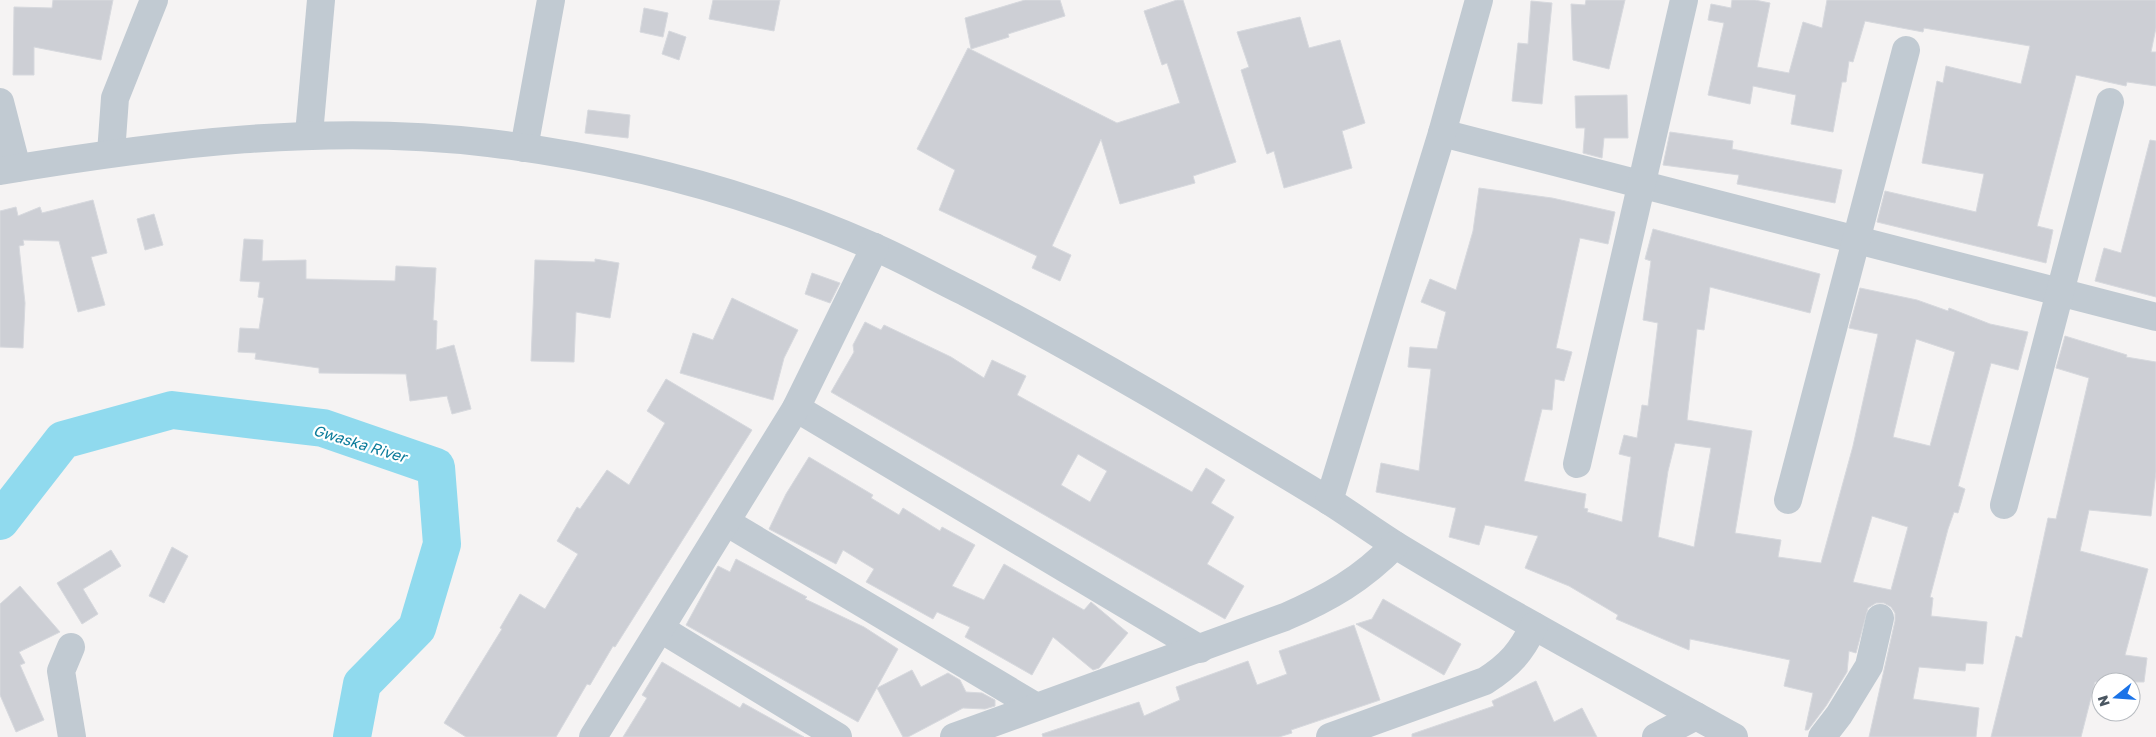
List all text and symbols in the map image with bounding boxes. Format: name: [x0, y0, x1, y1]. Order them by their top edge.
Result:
water label: Gwaska River: [311, 420, 411, 466]
north arrow: [2091, 672, 2141, 722]
text: N: [2093, 693, 2113, 709]

